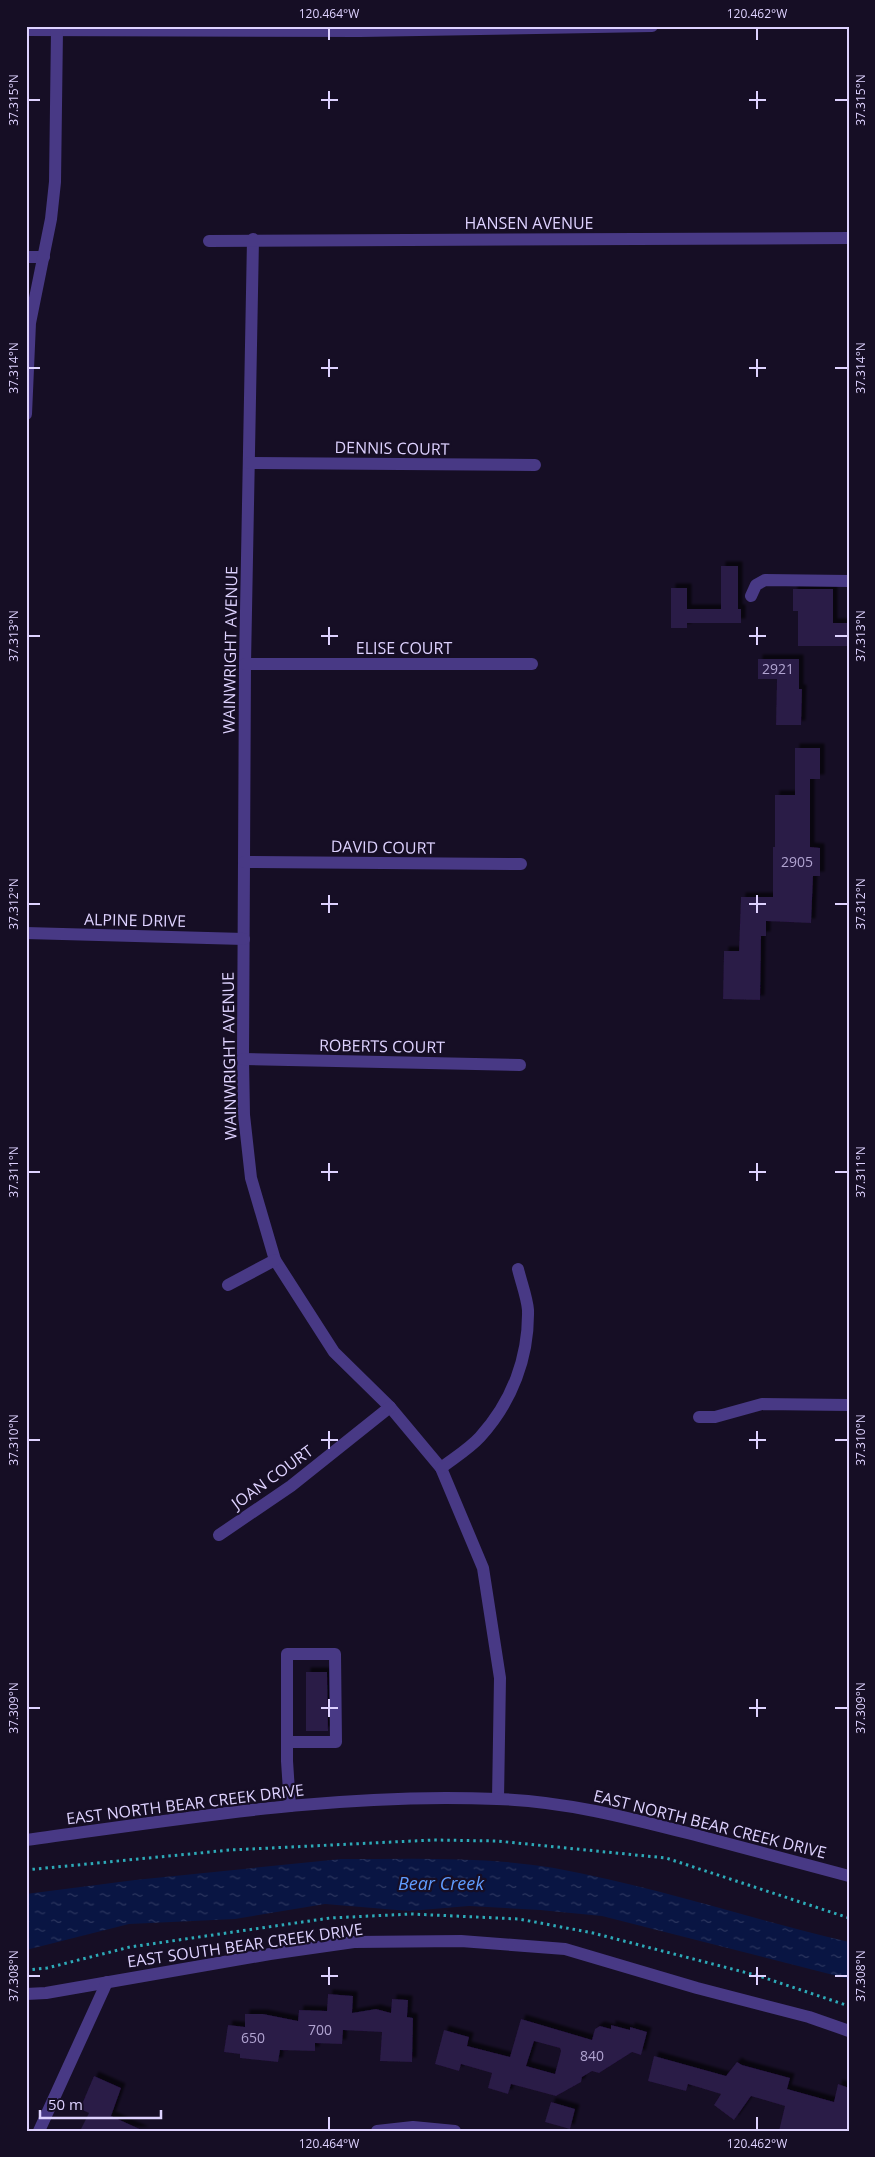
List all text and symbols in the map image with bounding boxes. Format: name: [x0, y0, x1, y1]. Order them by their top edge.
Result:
text: 120.464°W: [299, 5, 359, 22]
text: 120.462°W: [727, 5, 787, 22]
text: 37.315°N: [5, 74, 22, 126]
text: 37.315°N: [852, 74, 869, 126]
street label: HANSEN AVENUE: [465, 212, 593, 234]
text: 37.314°N: [5, 342, 22, 394]
text: 37.314°N: [852, 342, 869, 394]
street label: DENNIS COURT: [334, 436, 450, 460]
street label: WAINWRIGHT AVENUE: [218, 566, 242, 734]
text: 37.313°N: [5, 610, 22, 662]
text: 37.313°N: [852, 610, 869, 662]
street label: ELISE COURT: [356, 637, 452, 659]
house number: 2921: [762, 659, 794, 678]
street label: DAVID COURT: [331, 835, 436, 859]
house number: 2905: [781, 852, 813, 871]
text: 37.312°N: [5, 878, 22, 930]
text: 37.312°N: [852, 878, 869, 930]
street label: ALPINE DRIVE: [84, 908, 186, 932]
street label: WAINWRIGHT AVENUE: [217, 972, 241, 1140]
street label: ROBERTS COURT: [319, 1034, 445, 1058]
text: 37.311°N: [5, 1146, 22, 1198]
text: 37.311°N: [852, 1146, 869, 1198]
text: 37.310°N: [5, 1414, 22, 1466]
text: 37.310°N: [852, 1414, 869, 1466]
street label: JOAN COURT: [225, 1440, 317, 1515]
text: 37.309°N: [5, 1682, 22, 1734]
text: 37.309°N: [852, 1682, 869, 1734]
street label: EAST NORTH BEAR CREEK DRIVE: [65, 1778, 305, 1830]
street label: EAST NORTH BEAR CREEK DRIVE: [591, 1784, 829, 1864]
water label: Bear Creek: [398, 1871, 485, 1895]
street label: EAST SOUTH BEAR CREEK DRIVE: [126, 1918, 364, 1972]
text: 37.308°N: [5, 1950, 22, 2002]
text: 37.308°N: [852, 1950, 869, 2002]
house number: 700: [308, 2020, 332, 2039]
house number: 650: [241, 2028, 265, 2047]
house number: 840: [580, 2046, 604, 2065]
scale bar: [40, 2087, 161, 2119]
text: 50 m: [48, 2094, 83, 2114]
text: 120.464°W: [299, 2135, 359, 2152]
text: 120.462°W: [727, 2135, 787, 2152]

